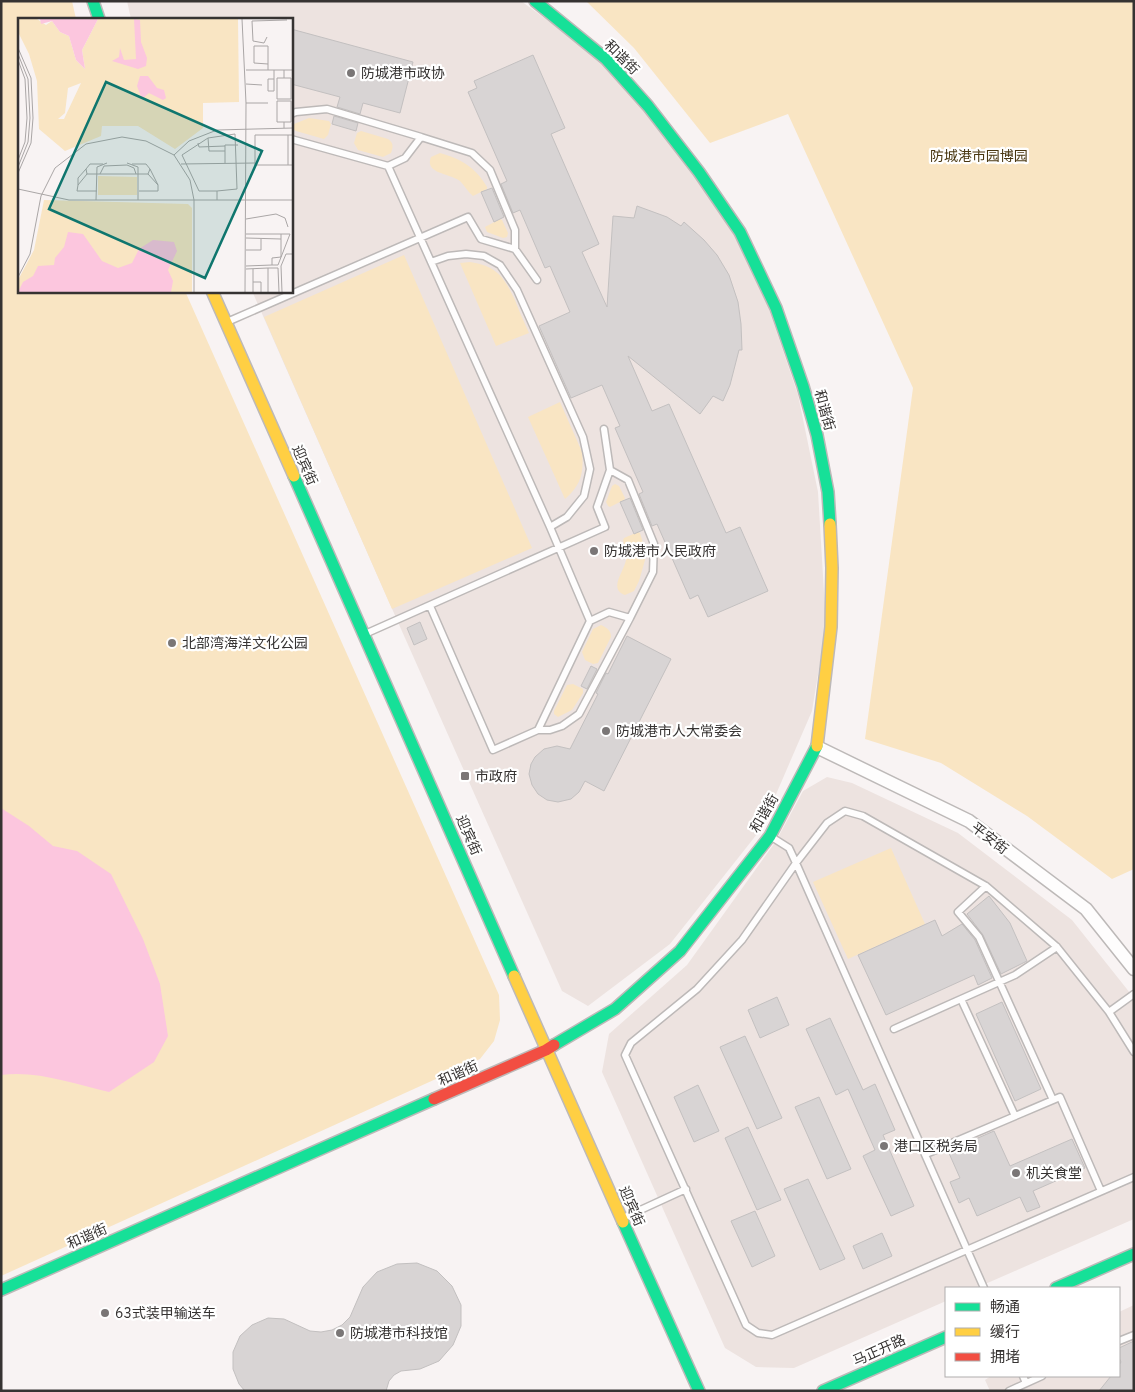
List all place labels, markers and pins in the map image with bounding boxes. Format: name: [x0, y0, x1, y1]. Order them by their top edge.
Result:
place label: 防城港市政协: [361, 64, 445, 82]
marker: 防城港市政协: [345, 67, 357, 79]
place label: 防城港市人民政府: [604, 542, 716, 560]
marker: 防城港市人民政府: [588, 545, 600, 557]
place label: 北部湾海洋文化公园: [182, 634, 308, 652]
marker: 北部湾海洋文化公园: [166, 637, 178, 649]
place label: 防城港市人大常委会: [616, 722, 742, 740]
marker: 防城港市人大常委会: [600, 725, 612, 737]
place label: 市政府: [475, 767, 517, 785]
marker: 市政府: [459, 770, 471, 782]
place label: 港口区税务局: [894, 1137, 978, 1155]
marker: 港口区税务局: [878, 1140, 890, 1152]
place label: 机关食堂: [1026, 1164, 1082, 1182]
marker: 机关食堂: [1010, 1167, 1022, 1179]
place label: 63式装甲输送车: [115, 1304, 216, 1322]
marker: 63式装甲输送车: [99, 1307, 111, 1319]
place label: 防城港市科技馆: [350, 1324, 448, 1342]
marker: 防城港市科技馆: [334, 1327, 346, 1339]

